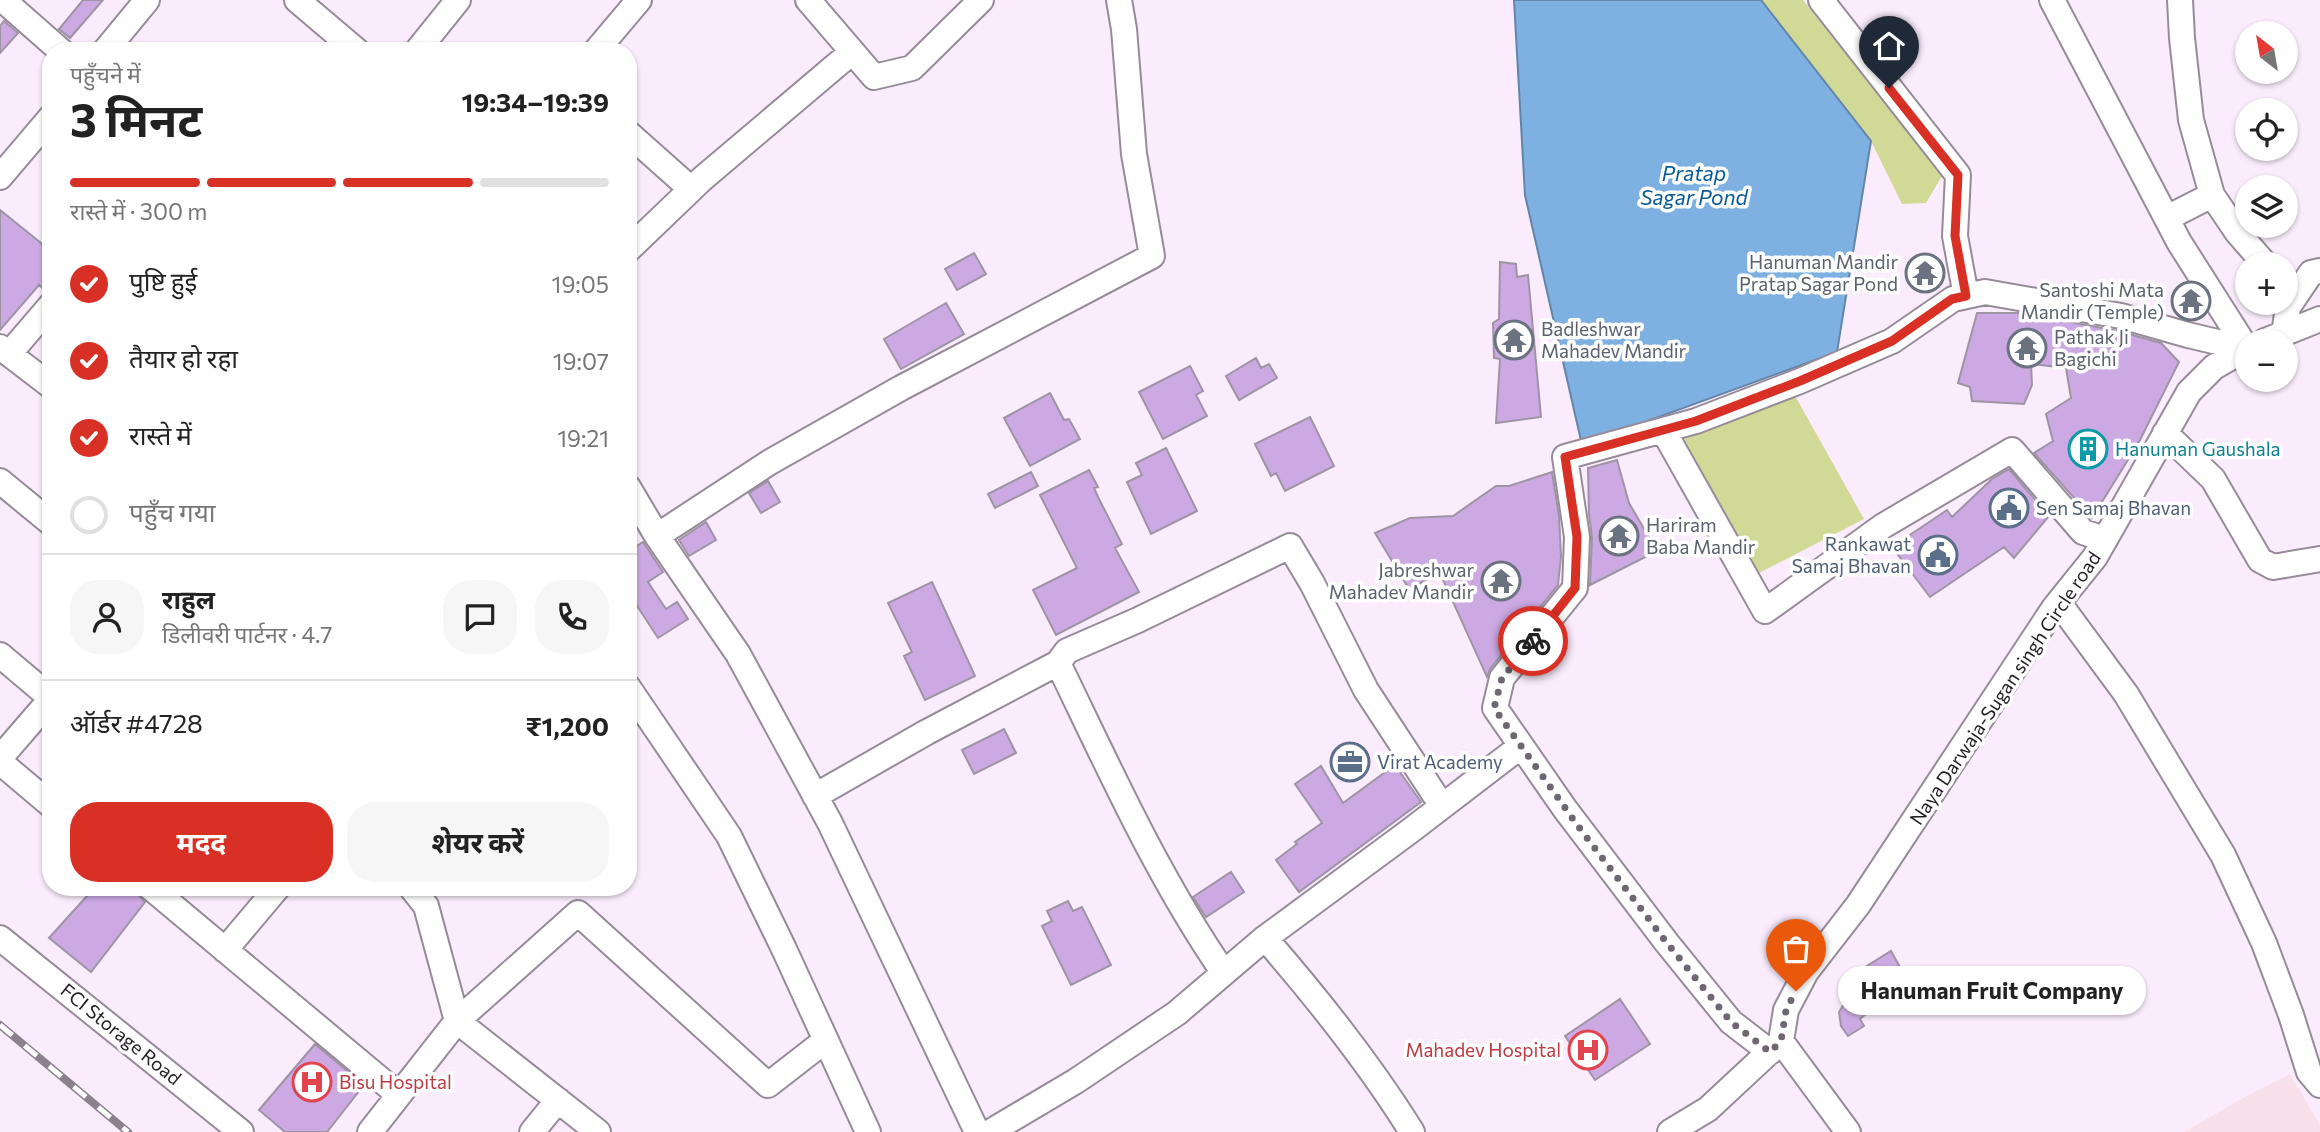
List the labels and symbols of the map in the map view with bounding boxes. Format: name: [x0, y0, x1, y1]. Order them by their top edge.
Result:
pin: [1859, 16, 1919, 88]
north arrow: [2235, 21, 2298, 84]
water label: Pratap Sagar Pond: [1640, 160, 1749, 209]
place label: Hanuman Mandir Pratap Sagar Pond: [1739, 250, 1898, 295]
temple icon: Hanuman Mandir Pratap Sagar Pond: [1904, 252, 1946, 294]
place label: Santoshi Mata Mandir (Temple): [2021, 278, 2164, 323]
temple icon: Santoshi Mata Mandir (Temple): [2170, 280, 2212, 322]
place label: Badleshwar Mahadev Mandir: [1541, 317, 1687, 362]
temple icon: Badleshwar Mahadev Mandir: [1493, 319, 1535, 361]
place label: Pathak Ji Bagichi: [2054, 325, 2129, 370]
temple icon: Pathak Ji Bagichi: [2006, 327, 2048, 369]
building icon: Hanuman Gaushala: [2067, 428, 2109, 470]
place label: Hanuman Gaushala: [2115, 437, 2280, 460]
public building icon: Sen Samaj Bhavan: [1988, 487, 2030, 529]
place label: Sen Samaj Bhavan: [2036, 496, 2191, 519]
place label: Hariram Baba Mandir: [1646, 513, 1756, 558]
temple icon: Hariram Baba Mandir: [1598, 515, 1640, 557]
place label: Rankawat Samaj Bhavan: [1792, 532, 1911, 577]
public building icon: Rankawat Samaj Bhavan: [1917, 534, 1959, 576]
street label: Naya Darwaja-Sugan singh Circle road: [1904, 547, 2105, 829]
place label: Jabreshwar Mahadev Mandir: [1329, 558, 1474, 603]
temple icon: Jabreshwar Mahadev Mandir: [1480, 560, 1522, 602]
courier: [1498, 606, 1568, 676]
office icon: Virat Academy: [1329, 741, 1371, 783]
place label: Virat Academy: [1377, 750, 1503, 773]
pin: [1766, 919, 1826, 991]
callout: Hanuman Fruit Company: [1838, 967, 2146, 1016]
street label: FCI Storage Road: [56, 978, 186, 1089]
hospital icon: Mahadev Hospital: [1567, 1029, 1609, 1071]
place label: Mahadev Hospital: [1405, 1038, 1561, 1061]
hospital icon: Bisu Hospital: [291, 1061, 333, 1103]
place label: Bisu Hospital: [339, 1070, 452, 1093]

